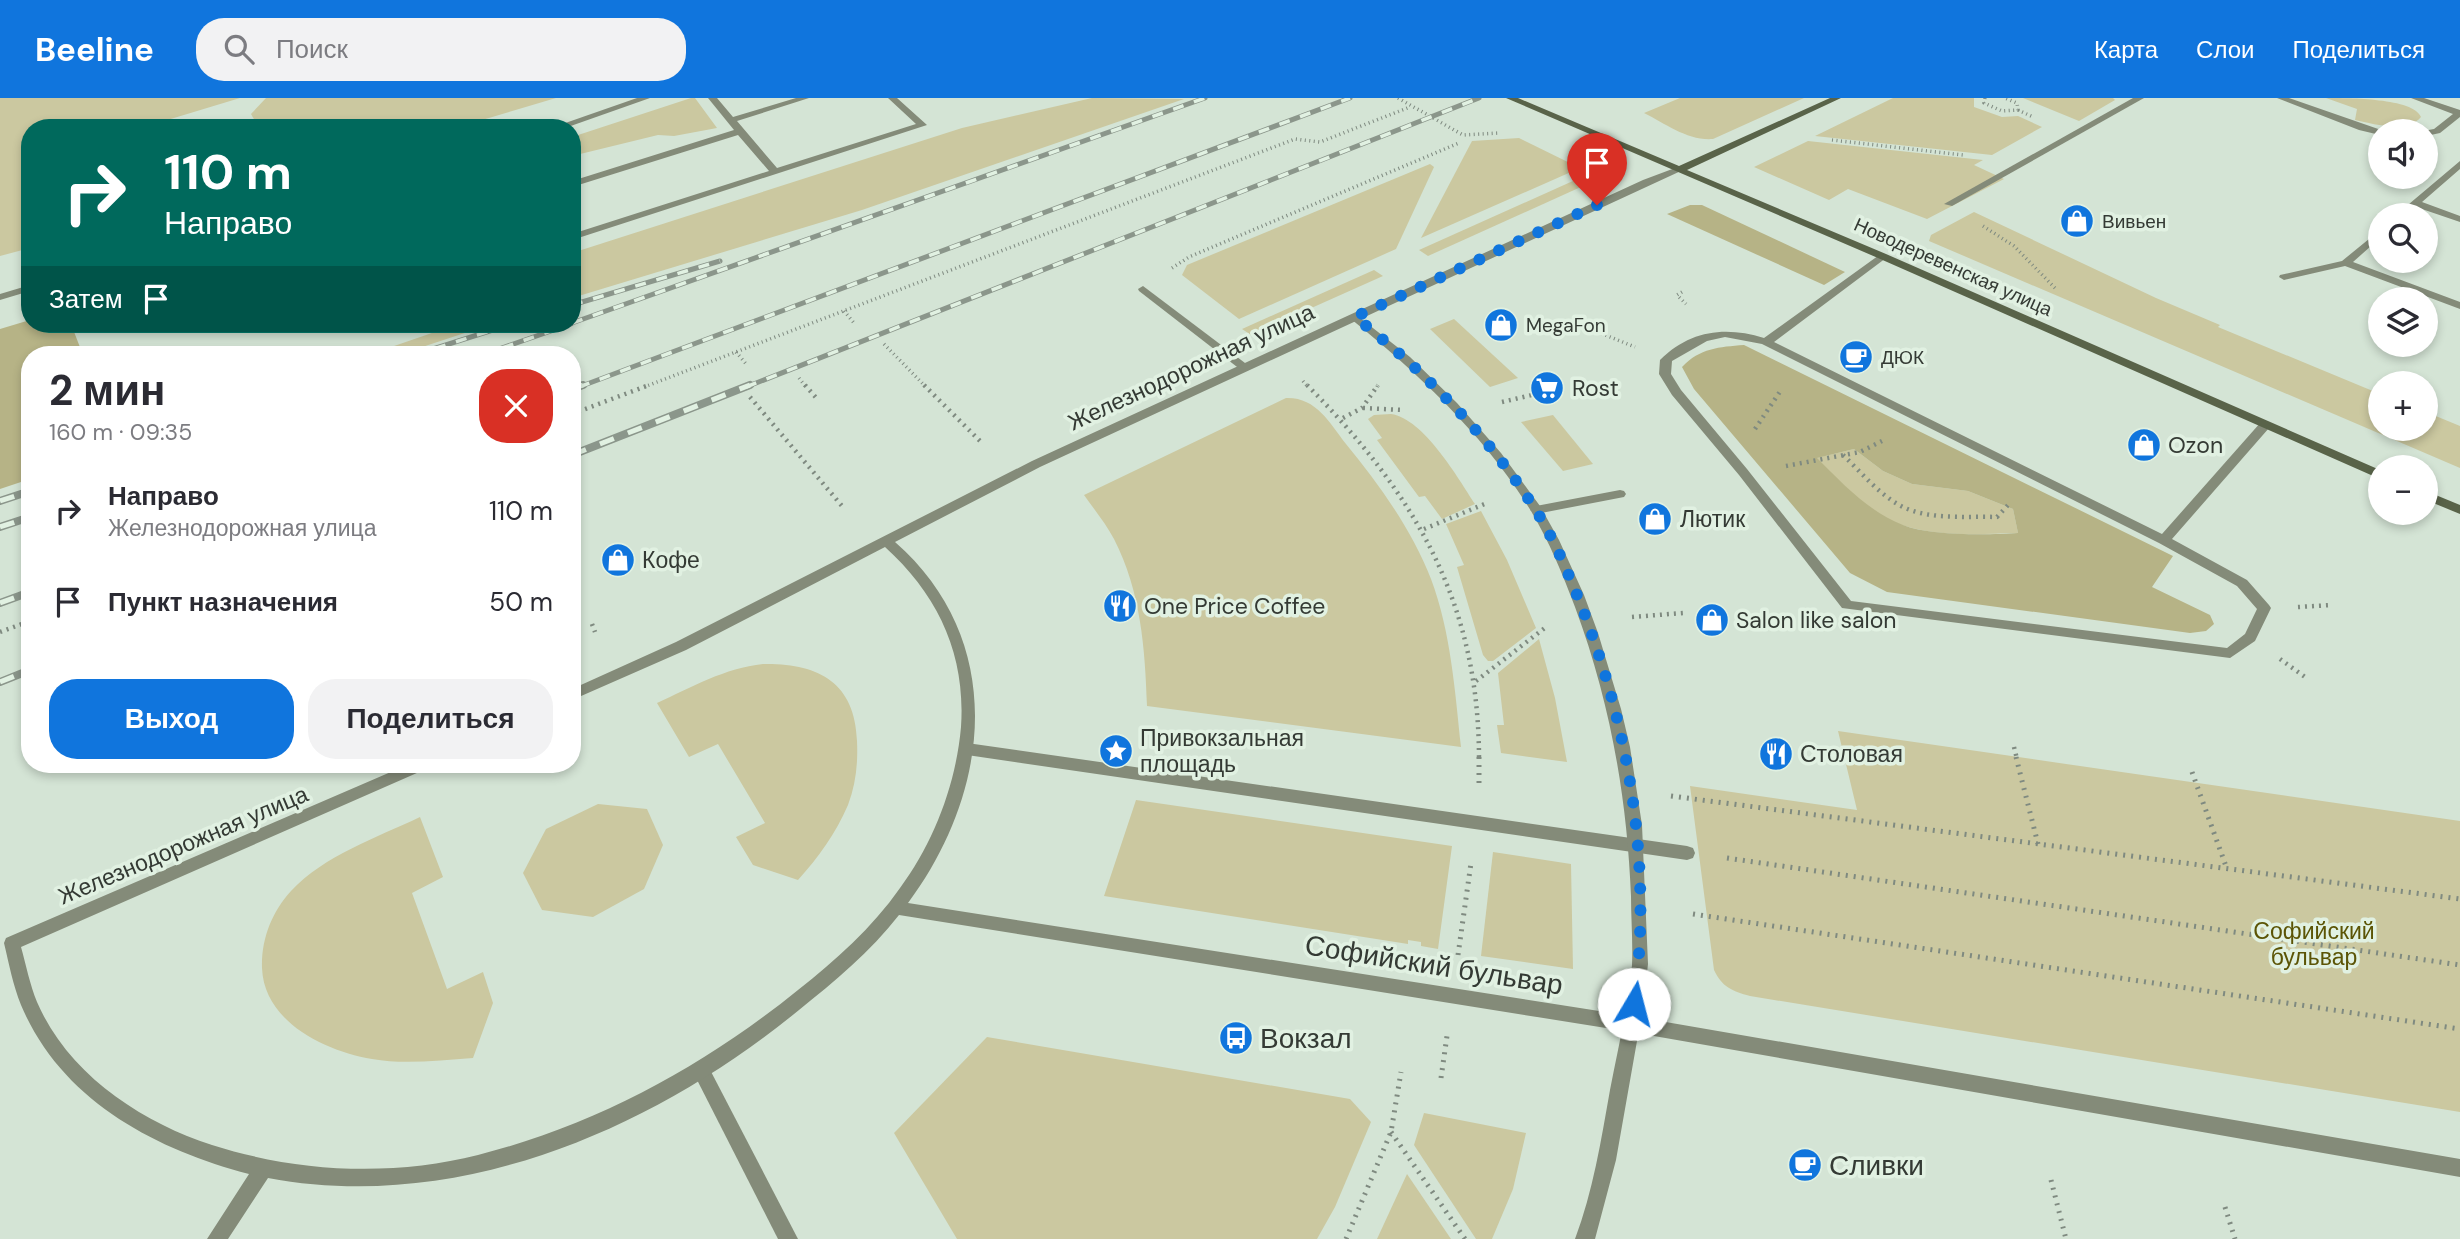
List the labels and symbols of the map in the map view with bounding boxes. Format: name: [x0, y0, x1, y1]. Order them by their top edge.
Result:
pin: [1567, 133, 1627, 205]
shop icon: Вивьен: [2058, 202, 2096, 240]
place label: Вивьен: [2102, 209, 2166, 234]
street label: Новодеревенская улица: [1850, 212, 2056, 322]
street label: Железнодорожная улица: [1063, 297, 1319, 437]
shop icon: MegaFon: [1482, 306, 1520, 344]
place label: MegaFon: [1526, 313, 1606, 338]
cafe icon: ДЮК: [1837, 338, 1875, 376]
place label: ДЮК: [1881, 345, 1924, 370]
supermarket icon: Rost: [1528, 369, 1566, 407]
place label: Rost: [1572, 373, 1619, 403]
shop icon: Ozon: [2125, 426, 2163, 464]
place label: Ozon: [2168, 430, 2223, 460]
shop icon: Лютик: [1636, 500, 1674, 538]
place label: Лютик: [1680, 504, 1746, 534]
shop icon: Кофе: [599, 541, 637, 579]
place label: Кофе: [642, 545, 700, 575]
restaurant icon: One Price Coffee: [1101, 587, 1139, 625]
place label: One Price Coffee: [1144, 591, 1325, 621]
shop icon: Salon like salon: [1693, 601, 1731, 639]
place label: Salon like salon: [1736, 605, 1897, 635]
place label: Привокзальная площадь: [1140, 723, 1304, 779]
place icon: Привокзальная площадь: [1097, 732, 1135, 770]
restaurant icon: Столовая: [1757, 735, 1795, 773]
place label: Столовая: [1800, 739, 1903, 769]
street label: Железнодорожная улица: [54, 779, 313, 911]
park label: Софийский бульвар: [2253, 916, 2375, 972]
street label: Софийский бульвар: [1302, 926, 1566, 1004]
position arrow: [1597, 967, 1671, 1041]
bus stop icon: Вокзал: [1217, 1019, 1255, 1057]
place label: Вокзал: [1260, 1020, 1352, 1057]
cafe icon: Сливки: [1786, 1146, 1824, 1184]
place label: Сливки: [1829, 1147, 1924, 1184]

